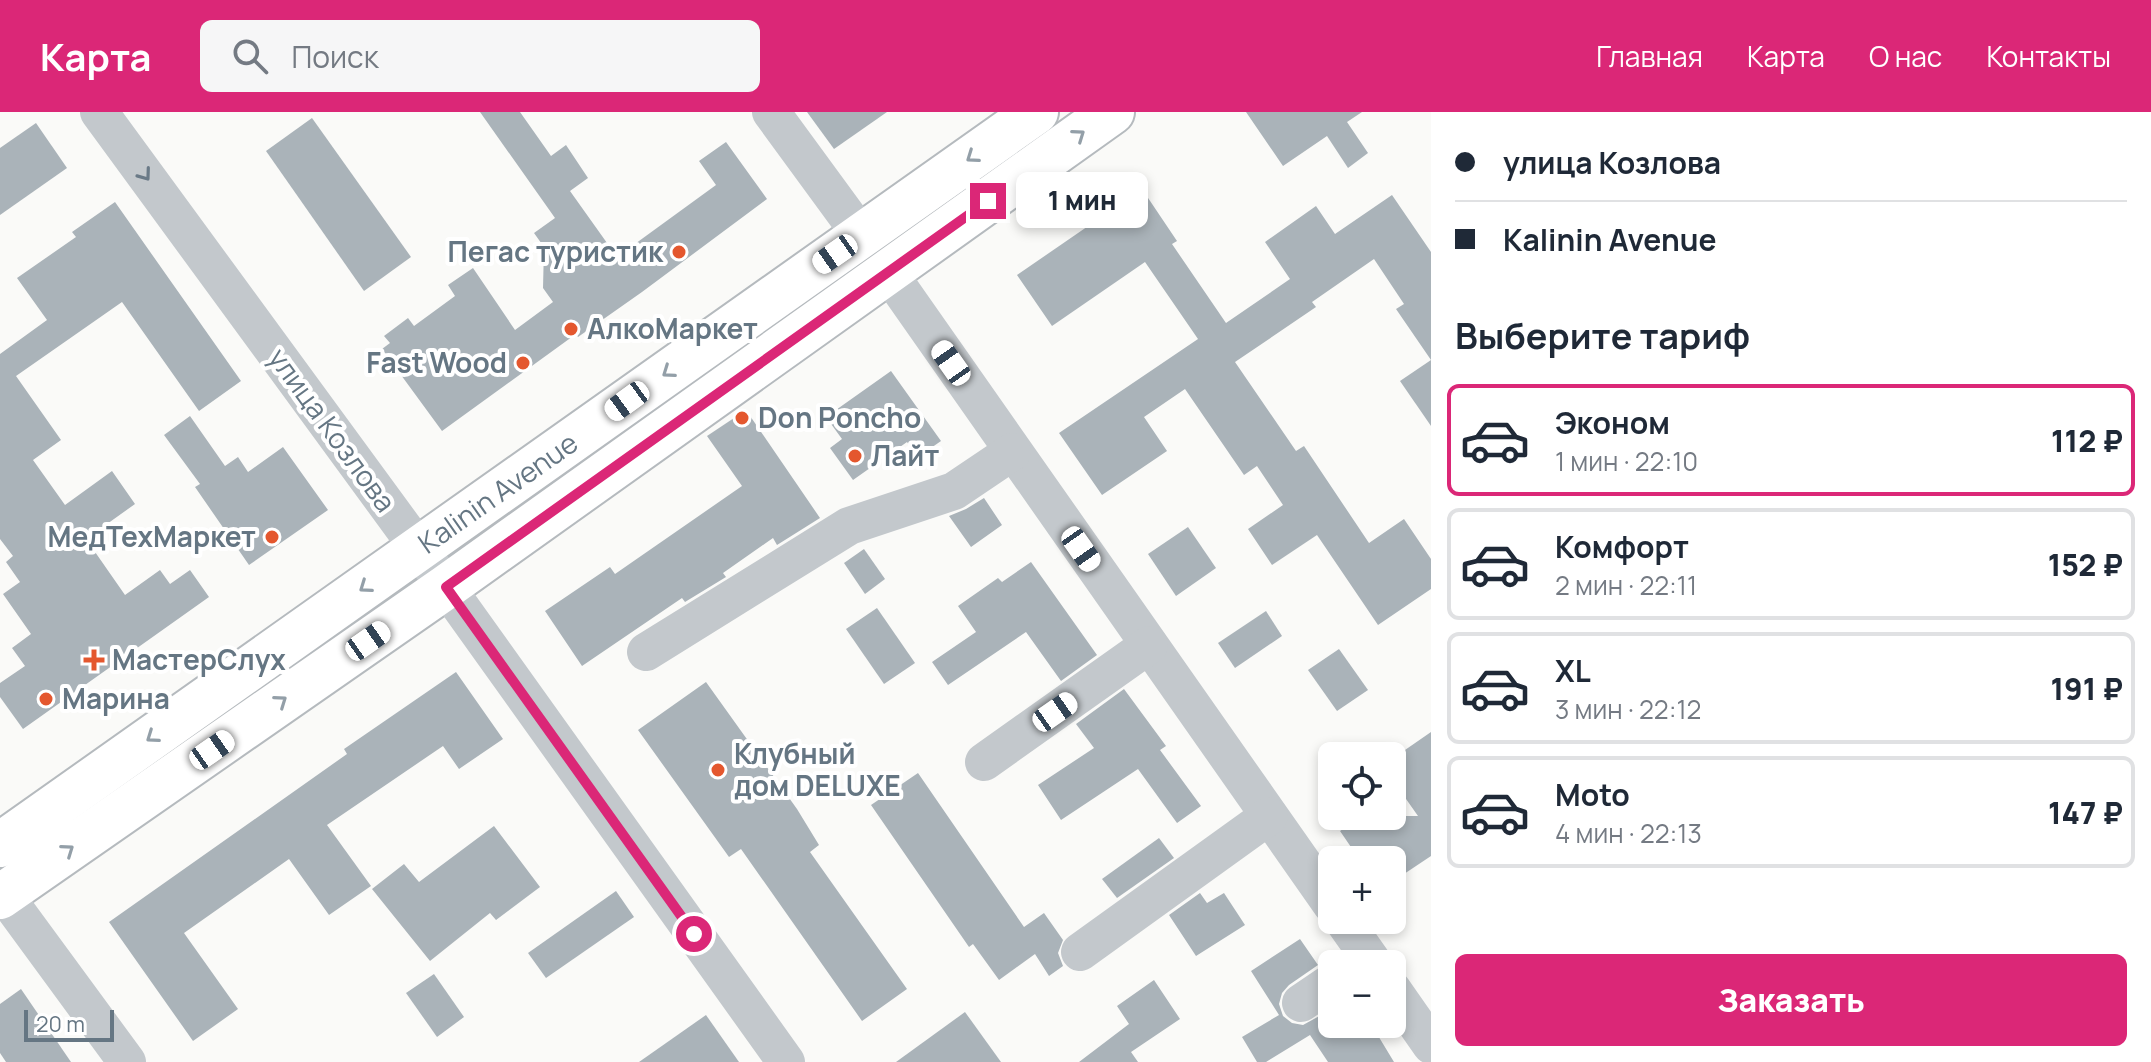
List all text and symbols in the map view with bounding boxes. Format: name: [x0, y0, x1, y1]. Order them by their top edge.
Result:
search box: [200, 20, 760, 92]
text: Карта: [40, 30, 152, 82]
icon: search: [228, 34, 272, 78]
text: Поиск: [292, 36, 379, 77]
text: Главная: [1596, 37, 1703, 75]
text: Карта: [1747, 37, 1825, 75]
text: О нас: [1869, 37, 1942, 75]
text: Контакты: [1986, 37, 2111, 75]
one-way arrow: [1071, 130, 1085, 145]
text: улица Козлова: [1503, 142, 1721, 183]
one-way arrow: [966, 147, 980, 162]
one-way arrow: [135, 166, 149, 181]
callout: 1 мин: [1016, 173, 1148, 229]
text: 1 мин: [1048, 182, 1116, 218]
route end: [970, 183, 1006, 219]
text: Kalinin Avenue: [1503, 219, 1717, 260]
car: [808, 230, 862, 278]
place label: Пегас туристик: [448, 232, 664, 270]
marker: Пегас туристик: [670, 243, 688, 261]
place label: АлкоМаркет: [587, 309, 758, 347]
text: Выберите тариф: [1455, 311, 1750, 360]
marker: АлкоМаркет: [562, 320, 580, 338]
car: [927, 336, 975, 390]
street label: улица Козлова: [260, 340, 405, 519]
place label: Fast Wood: [366, 343, 507, 381]
marker: Fast Wood: [514, 354, 532, 372]
one-way arrow: [663, 362, 677, 377]
car: [601, 377, 653, 425]
place label: Don Poncho: [758, 398, 921, 436]
text: Эконом: [1555, 402, 1670, 443]
icon: car: [1459, 404, 1531, 476]
marker: Don Poncho: [733, 409, 751, 427]
text: 112 ₽: [2051, 420, 2123, 461]
street label: Kalinin Avenue: [410, 423, 585, 561]
place label: Лайт: [871, 436, 939, 474]
text: 1 мин · 22:10: [1555, 443, 1698, 479]
marker: Лайт: [846, 447, 864, 465]
place label: МедТехМаркет: [48, 517, 256, 555]
car: [1057, 522, 1105, 576]
text: Комфорт: [1555, 526, 1689, 567]
marker: МедТехМаркет: [263, 528, 281, 546]
icon: car: [1459, 528, 1531, 600]
text: 152 ₽: [2048, 544, 2123, 585]
text: 2 мин · 22:11: [1555, 567, 1697, 603]
one-way arrow: [359, 577, 373, 592]
car: [341, 617, 395, 665]
place label: МастерСлух: [112, 640, 286, 678]
marker: МастерСлух: [83, 649, 105, 671]
text: XL: [1555, 650, 1591, 691]
icon: car: [1459, 652, 1531, 724]
text: 191 ₽: [2050, 668, 2123, 709]
place label: Марина: [62, 679, 170, 717]
car: [1028, 688, 1082, 736]
marker: Марина: [37, 690, 55, 708]
text: 3 мин · 22:12: [1555, 691, 1701, 727]
one-way arrow: [273, 696, 287, 711]
car: [185, 726, 239, 774]
one-way arrow: [147, 727, 161, 742]
place label: Клубный дом DELUXE: [734, 734, 901, 804]
map controls: [1318, 742, 1406, 1038]
button: locate: [1318, 742, 1406, 830]
marker: Клубный дом DELUXE: [709, 761, 727, 779]
text: Moto: [1555, 774, 1630, 815]
icon: car: [1459, 776, 1531, 848]
text: 147 ₽: [2048, 792, 2123, 833]
text: 4 мин · 22:13: [1555, 815, 1702, 851]
one-way arrow: [60, 845, 74, 860]
button: +: [1318, 846, 1406, 934]
route start: [676, 916, 712, 952]
button: −: [1318, 950, 1406, 1038]
button: Заказать: [1455, 954, 2127, 1046]
scale bar: [24, 1006, 114, 1042]
text: 20 m: [36, 1009, 85, 1039]

